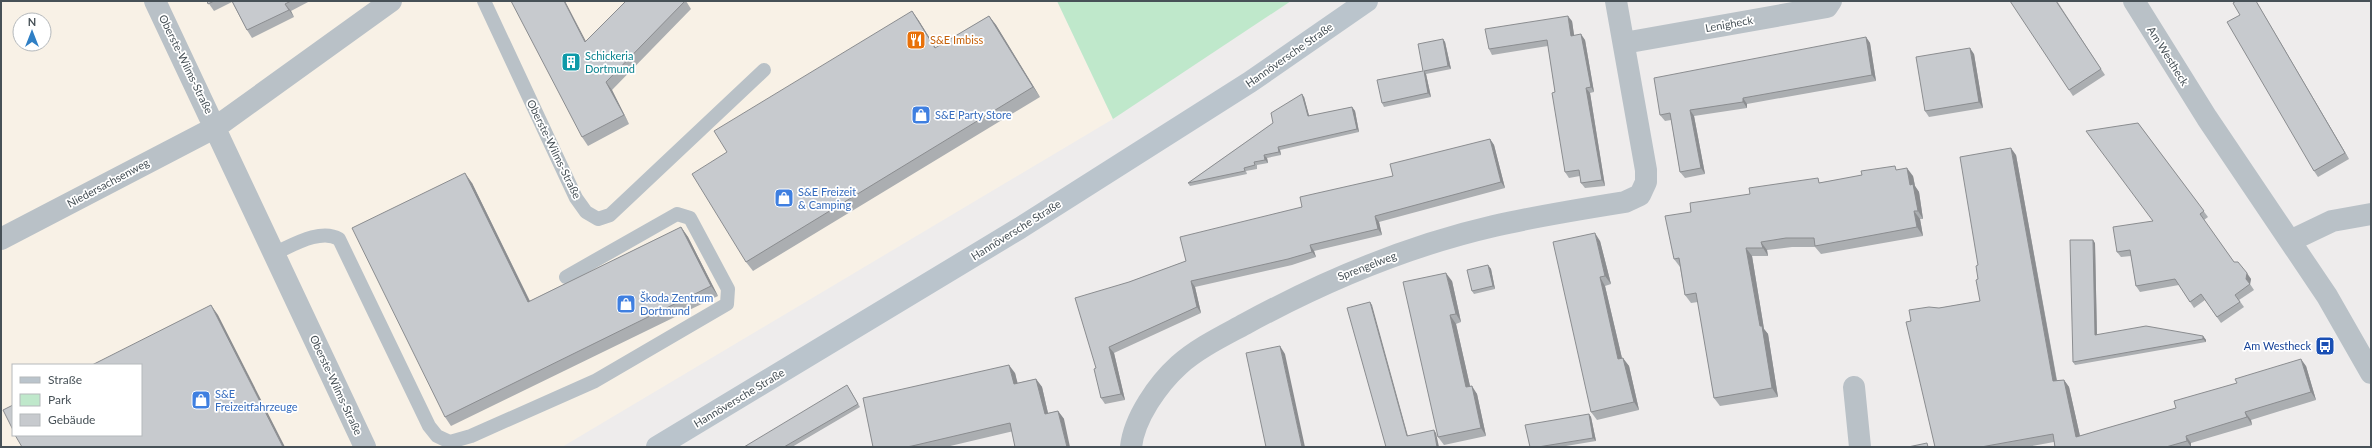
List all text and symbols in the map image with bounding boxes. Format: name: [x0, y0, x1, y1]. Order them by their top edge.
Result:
north arrow: [12, 12, 52, 52]
street label: Oberste-Wilms-Straße: [157, 12, 216, 116]
street label: Lenigheck: [1704, 13, 1754, 34]
text: N: [28, 15, 36, 28]
street label: Hannöversche Straße: [1243, 20, 1335, 90]
street label: Am Westheck: [2145, 24, 2192, 88]
restaurant icon: S&E Imbiss: [905, 29, 927, 51]
place label: S&E Imbiss: [930, 33, 984, 46]
place label: Schickeria Dortmund: [585, 49, 635, 75]
building icon: Schickeria Dortmund: [560, 51, 582, 73]
street label: Oberste-Wilms-Straße: [525, 97, 584, 201]
shop icon: S&E Party Store: [910, 104, 932, 126]
place label: S&E Party Store: [935, 108, 1012, 121]
street label: Niedersachsenweg: [64, 155, 151, 210]
place label: S&E Freizeit & Camping: [798, 185, 856, 211]
shop icon: S&E Freizeit & Camping: [773, 187, 795, 209]
street label: Hannöversche Straße: [968, 197, 1063, 262]
street label: Sprengelweg: [1336, 248, 1398, 283]
place label: Škoda Zentrum Dortmund: [640, 291, 713, 317]
shop icon: Škoda Zentrum Dortmund: [615, 293, 637, 315]
street label: Oberste-Wilms-Straße: [308, 333, 365, 437]
bus stop icon: Am Westheck: [2314, 335, 2336, 357]
place label: Am Westheck: [2244, 339, 2311, 352]
legend: [12, 364, 142, 436]
street label: Hannöversche Straße: [691, 365, 787, 430]
text: Straße: [48, 372, 82, 387]
place label: S&E Freizeitfahrzeuge: [215, 387, 298, 413]
shop icon: S&E Freizeitfahrzeuge: [190, 389, 212, 411]
text: Park: [48, 392, 72, 407]
text: Gebäude: [48, 412, 95, 427]

